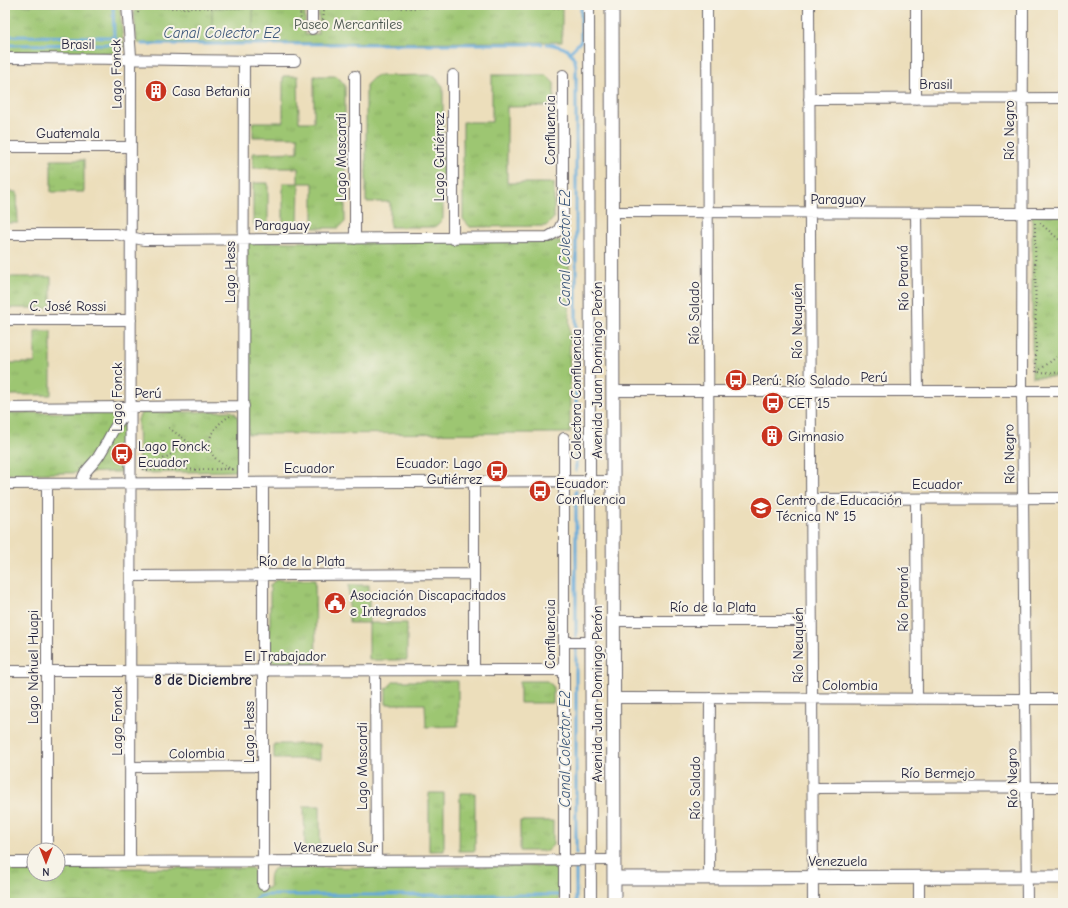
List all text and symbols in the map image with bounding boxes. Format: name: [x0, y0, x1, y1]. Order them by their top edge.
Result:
park label: Paseo Mercantiles: [294, 16, 402, 33]
water label: Canal Colector E2: [164, 24, 280, 42]
street label: Brasil: [61, 36, 95, 53]
street label: Lago Fonck: [107, 39, 126, 109]
street label: Brasil: [919, 76, 953, 93]
building icon: Casa Betania: [143, 78, 169, 104]
place label: Casa Betania: [172, 83, 250, 100]
street label: Confluencia: [542, 95, 559, 165]
street label: Río Negro: [1001, 100, 1018, 160]
street label: Lago Mascardi: [333, 113, 350, 201]
street label: Lago Gutiérrez: [431, 113, 448, 201]
street label: Guatemala: [36, 125, 100, 142]
water label: Canal Colector E2: [556, 190, 574, 306]
street label: Paraguay: [810, 191, 866, 208]
street label: Paraguay: [254, 217, 310, 234]
street label: Lago Hess: [222, 241, 239, 303]
street label: Río Paraná: [894, 245, 913, 311]
street label: Río Salado: [686, 281, 703, 345]
street label: Avenida Juan Domingo Perón: [589, 282, 606, 458]
street label: Río Neuquén: [789, 283, 806, 359]
street label: C. José Rossi: [30, 298, 106, 315]
street label: Colectora Confluencia: [568, 329, 585, 459]
street label: Lago Fonck: [109, 362, 126, 432]
bus stop icon: Perú: Río Salado: [723, 367, 749, 393]
street label: Perú: [861, 369, 887, 386]
place label: Perú: Río Salado: [752, 372, 850, 389]
street label: Perú: [135, 385, 161, 402]
bus stop icon: CET 15: [760, 390, 786, 416]
place label: CET 15: [788, 395, 830, 412]
building icon: Gimnasio: [759, 423, 785, 449]
street label: Río Negro: [1000, 424, 1019, 484]
place label: Gimnasio: [788, 428, 844, 445]
place label: Lago Fonck: Ecuador: [138, 438, 210, 471]
bus stop icon: Lago Fonck: Ecuador: [109, 441, 135, 467]
place label: Ecuador: Lago Gutiérrez: [396, 455, 482, 488]
bus stop icon: Ecuador: Lago Gutiérrez: [484, 458, 510, 484]
street label: Ecuador: [284, 460, 334, 477]
place label: Ecuador: Confluencia: [556, 475, 626, 508]
street label: Ecuador: [912, 476, 962, 493]
bus stop icon: Ecuador: Confluencia: [527, 478, 553, 504]
place label: Centro de Educación Técnica N° 15: [776, 492, 902, 525]
school or university icon: Centro de Educación Técnica N° 15: [748, 495, 774, 521]
street label: Río de la Plata: [259, 553, 345, 570]
street label: Río Paraná: [895, 566, 912, 632]
place label: Asociación Discapacitados e Integrados: [350, 587, 506, 620]
public building icon: Asociación Discapacitados e Integrados: [322, 590, 348, 616]
street label: Confluencia: [542, 599, 559, 669]
street label: Río de la Plata: [670, 599, 756, 616]
street label: Avenida Juan Domingo Perón: [589, 606, 606, 782]
street label: Río Neuquén: [790, 607, 807, 683]
street label: Lago Nahuel Huapi: [25, 610, 42, 724]
street label: El Trabajador: [244, 648, 326, 665]
district label: 8 de Diciembre: [154, 671, 252, 689]
street label: Colombia: [822, 677, 878, 694]
street label: Lago Fonck: [109, 686, 126, 756]
water label: Canal Colector E2: [556, 691, 574, 807]
street label: Lago Hess: [241, 701, 258, 763]
street label: Lago Mascardi: [354, 722, 371, 810]
street label: Colombia: [169, 745, 225, 762]
street label: Río Negro: [1003, 748, 1022, 808]
street label: Río Salado: [687, 756, 704, 820]
street label: Río Bermejo: [901, 765, 975, 782]
street label: Venezuela Sur: [294, 839, 378, 856]
north arrow: [26, 842, 66, 882]
street label: Venezuela: [809, 853, 867, 870]
text: N: [42, 865, 50, 878]

